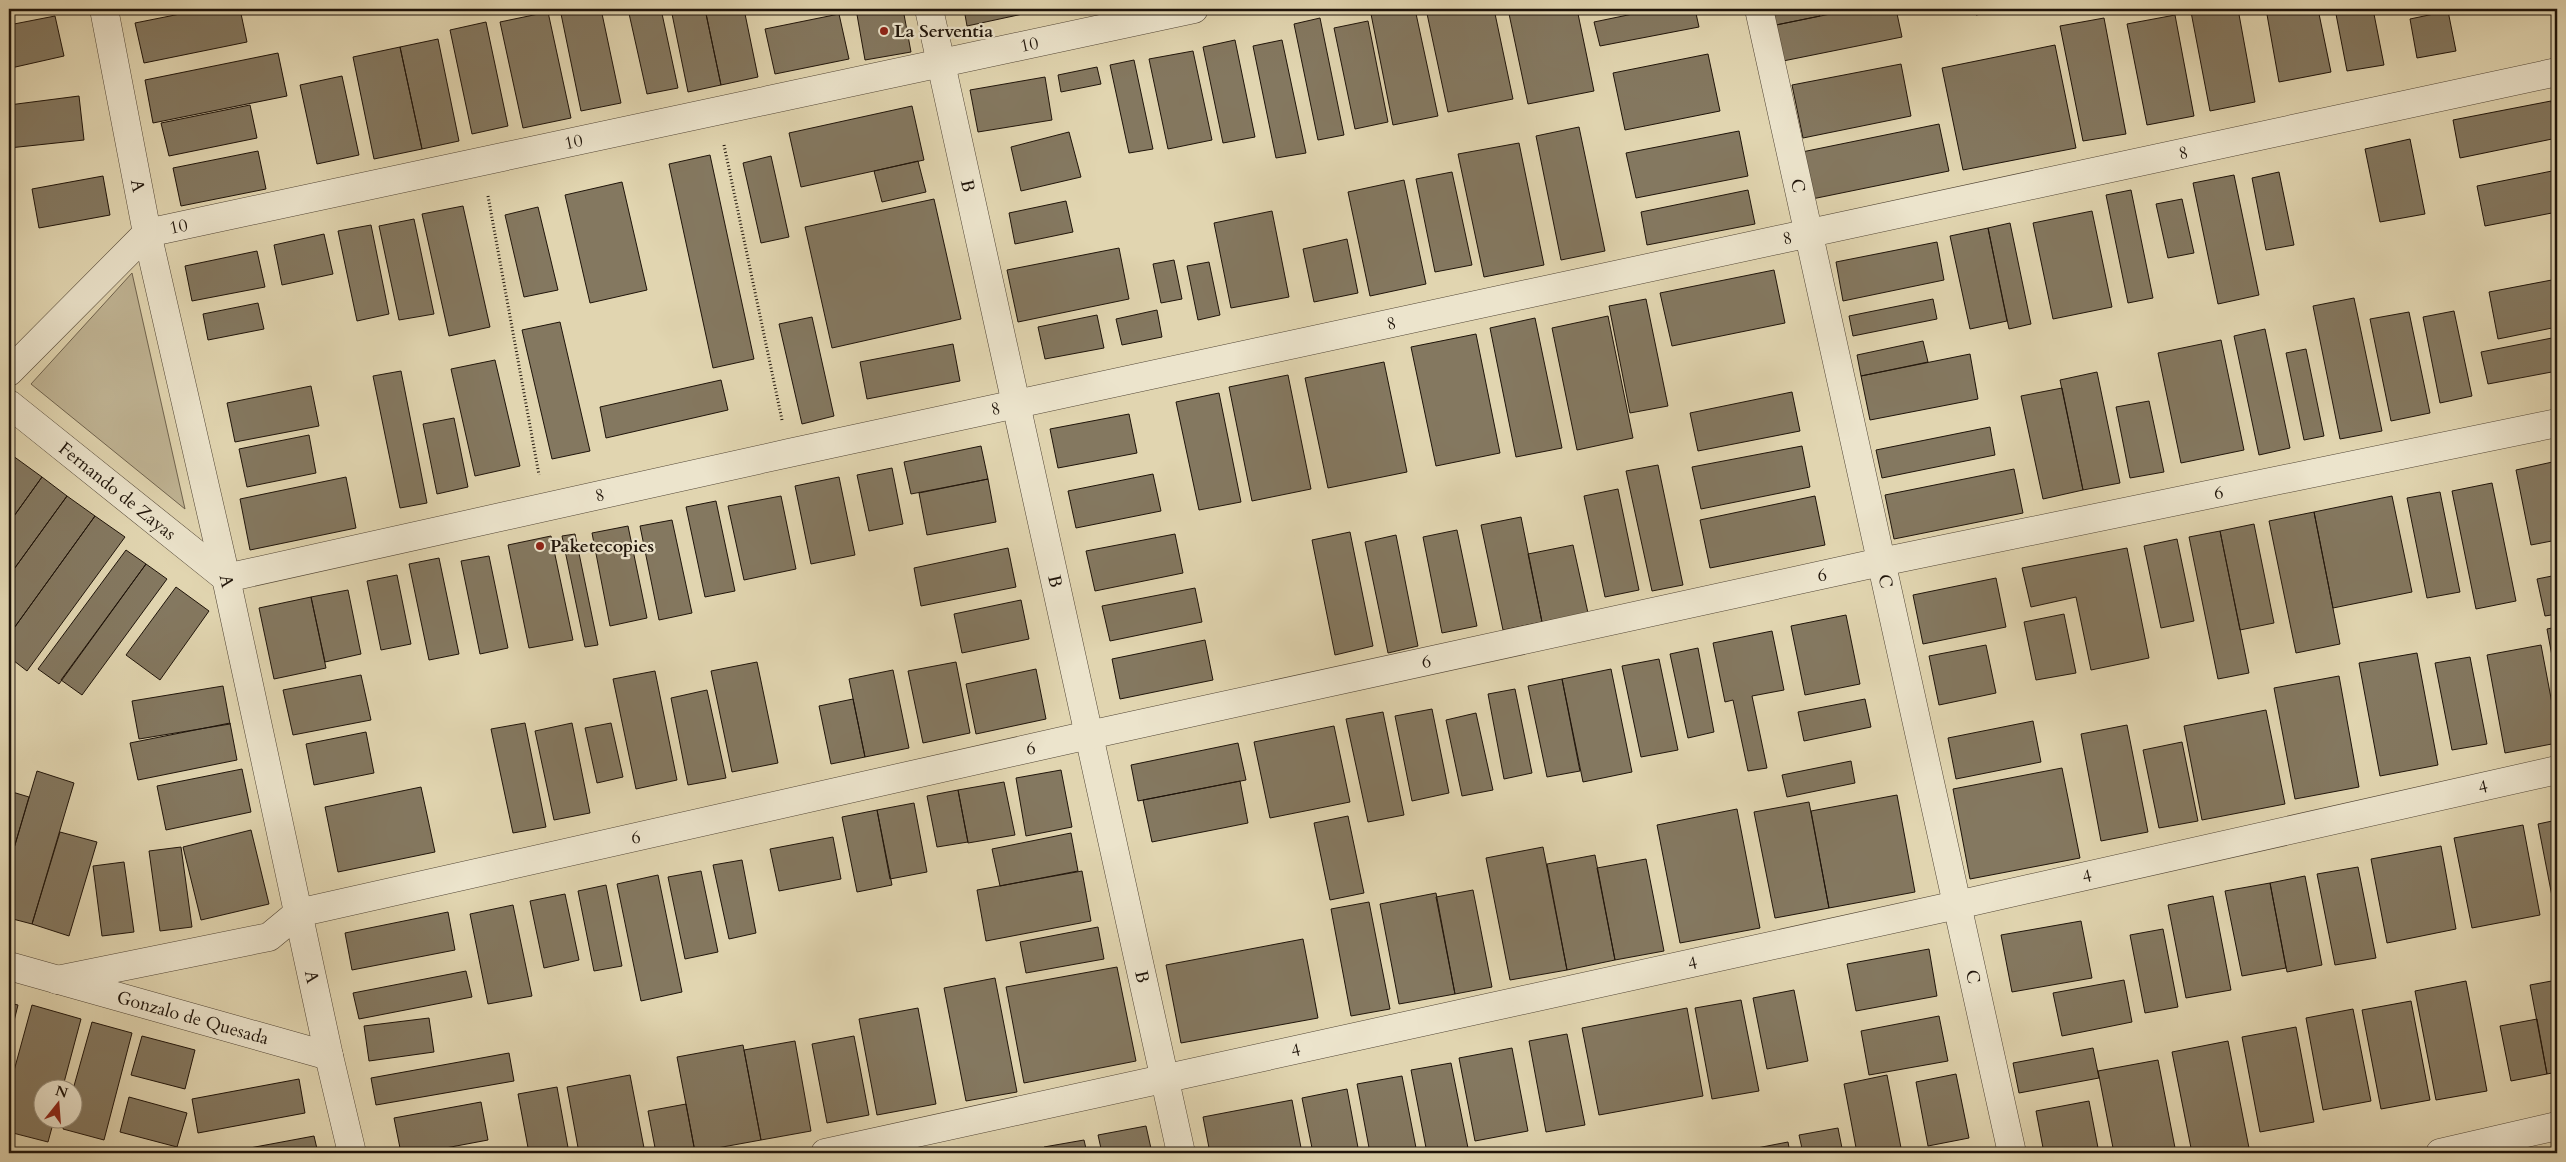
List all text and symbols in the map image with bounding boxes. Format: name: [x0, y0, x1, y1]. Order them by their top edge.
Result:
place label: La Serventia: [894, 19, 993, 44]
marker: La Serventia: [878, 25, 890, 37]
street label: 10: [1018, 31, 1041, 59]
street label: 10: [562, 128, 585, 156]
street label: 8: [2176, 140, 2190, 166]
street label: C: [1784, 176, 1811, 195]
street label: A: [124, 177, 151, 195]
street label: B: [954, 177, 981, 195]
street label: 10: [167, 213, 190, 241]
street label: 8: [1780, 225, 1794, 252]
street label: 8: [1384, 310, 1399, 337]
street label: 8: [988, 396, 1003, 422]
street label: Fernando de Zayas: [53, 437, 181, 546]
street label: 6: [2212, 480, 2226, 506]
street label: 8: [593, 482, 607, 509]
place label: Paketecopies: [550, 534, 654, 559]
marker: Paketecopies: [534, 540, 546, 552]
street label: 6: [1815, 562, 1829, 589]
street label: A: [213, 572, 240, 590]
street label: C: [1871, 572, 1899, 591]
street label: B: [1041, 573, 1068, 590]
street label: 6: [1419, 649, 1434, 675]
street label: 6: [1024, 735, 1038, 762]
street label: 4: [2476, 774, 2490, 800]
street label: 6: [628, 824, 643, 851]
street label: 4: [2080, 863, 2094, 889]
street label: 4: [1685, 950, 1700, 977]
street label: C: [1959, 967, 1986, 986]
street label: A: [298, 968, 325, 986]
street label: B: [1128, 968, 1155, 986]
street label: Gonzalo de Quesada: [114, 985, 272, 1051]
street label: 4: [1289, 1037, 1303, 1064]
north arrow: [32, 1080, 82, 1130]
text: N: [53, 1081, 70, 1103]

